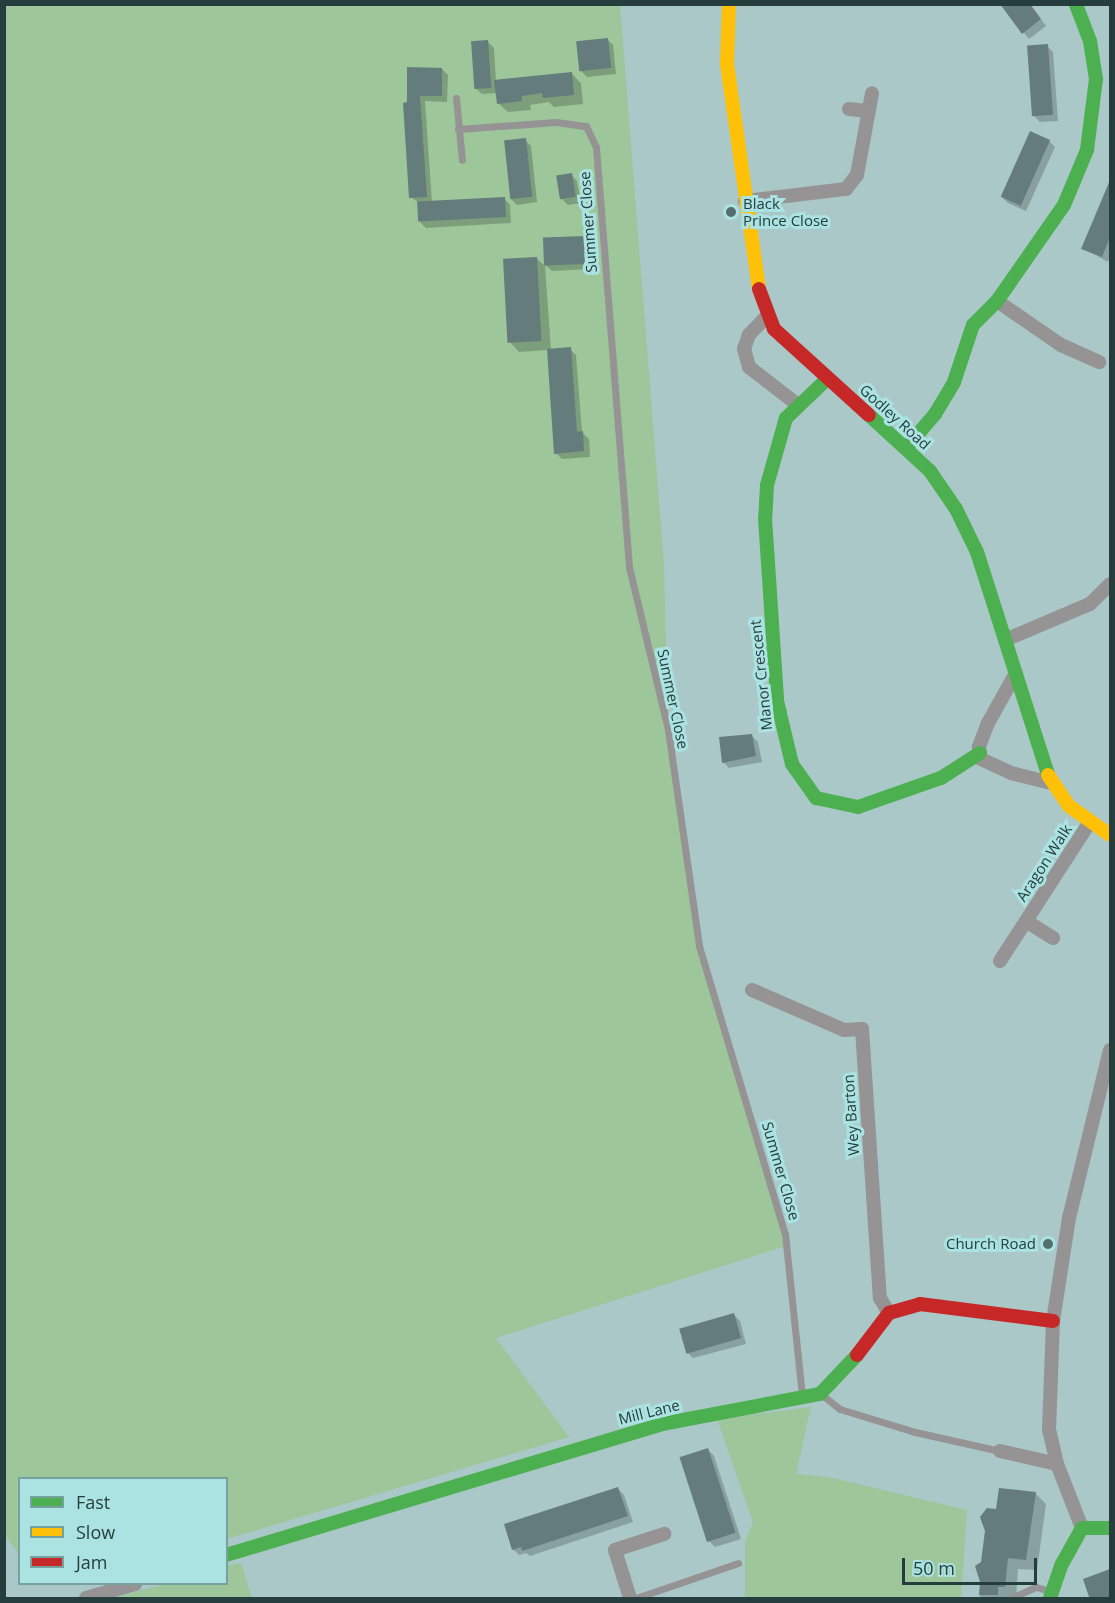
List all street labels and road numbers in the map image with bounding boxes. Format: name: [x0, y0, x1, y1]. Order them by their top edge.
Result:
street label: Summer Close: [575, 171, 601, 273]
street label: Godley Road: [856, 381, 934, 453]
street label: Manor Crescent: [746, 619, 776, 731]
street label: Summer Close: [654, 647, 692, 751]
street label: Aragon Walk: [1012, 821, 1076, 905]
street label: Wey Barton: [839, 1074, 863, 1156]
street label: Summer Close: [758, 1120, 804, 1222]
street label: Mill Lane: [616, 1396, 682, 1428]

